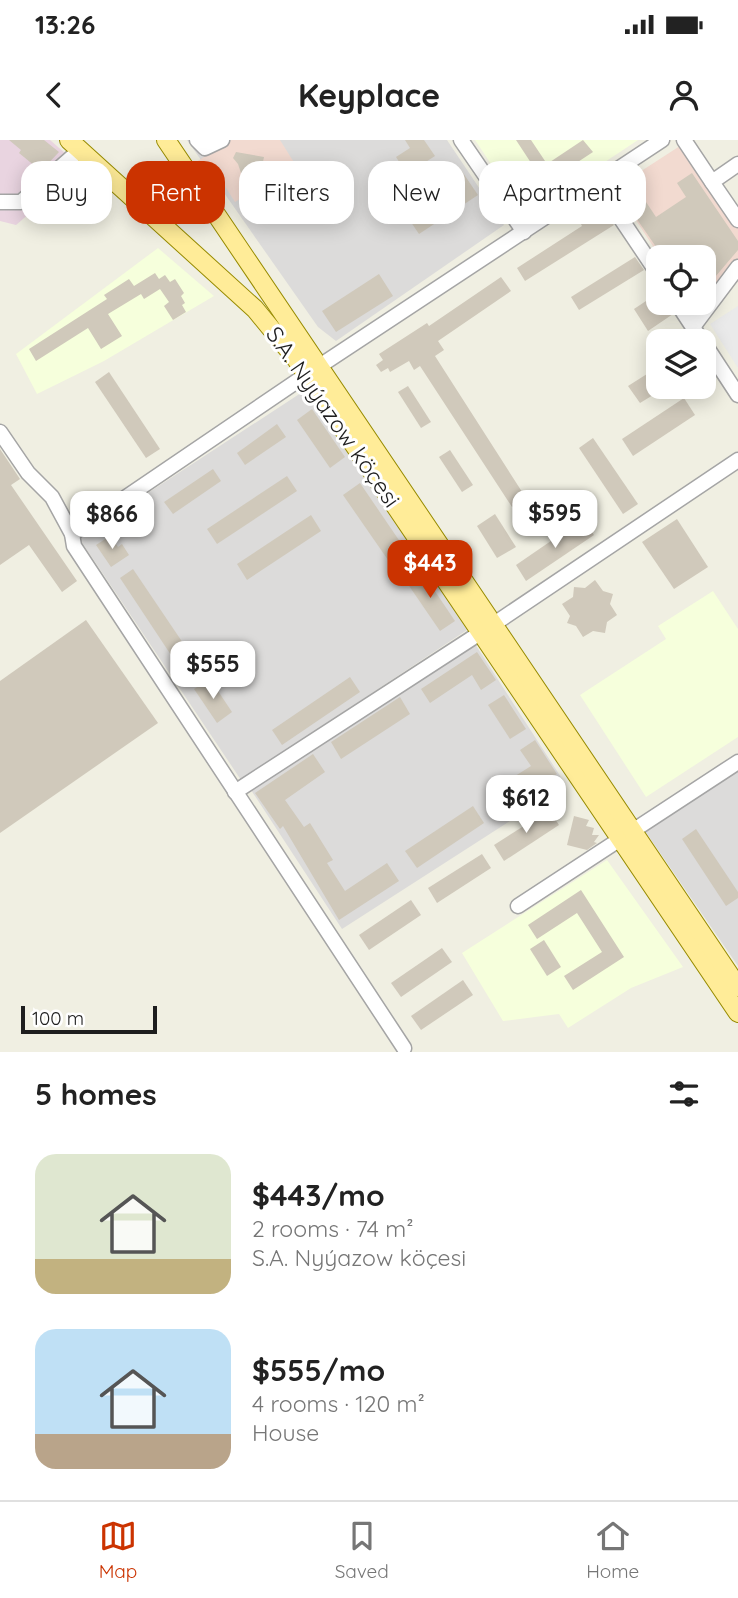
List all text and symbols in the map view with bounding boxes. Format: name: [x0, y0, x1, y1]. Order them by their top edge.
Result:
text: 13:26: [35, 8, 95, 41]
text: Keyplace: [298, 75, 440, 115]
icon: back: [35, 76, 73, 114]
icon: person: [665, 76, 703, 114]
chip: Buy: [21, 161, 112, 224]
chip: Rent: [126, 161, 225, 224]
chip: Filters: [239, 161, 354, 224]
chip: New: [368, 161, 465, 224]
chip: Apartment: [479, 161, 646, 224]
map controls: [646, 245, 716, 399]
button: locate: [646, 245, 716, 315]
street label: S.A. Nyýazow köçesi: [260, 321, 407, 513]
button: layers: [646, 329, 716, 399]
pin: $595: [514, 490, 596, 550]
pin: $866: [71, 492, 153, 551]
text: $595: [528, 498, 582, 527]
text: $866: [86, 499, 138, 528]
pin: $443: [389, 540, 471, 600]
text: $443: [403, 548, 457, 577]
pin: $555: [172, 642, 254, 701]
text: $555: [186, 649, 240, 678]
pin: $612: [485, 776, 567, 835]
text: $612: [502, 783, 550, 812]
scale bar: [21, 1003, 158, 1035]
text: 100 m: [32, 1006, 84, 1030]
text: 5 homes: [35, 1075, 157, 1113]
icon: filters: [665, 1075, 703, 1113]
text: $443/mo: [252, 1176, 385, 1214]
icon: home: [91, 1182, 175, 1266]
text: 2 rooms · 74 m²: [252, 1214, 414, 1243]
text: S.A. Nyýazow köçesi: [252, 1243, 466, 1272]
text: $555/mo: [252, 1351, 385, 1389]
icon: home: [91, 1357, 175, 1441]
text: 4 rooms · 120 m²: [252, 1389, 425, 1418]
text: House: [252, 1418, 319, 1447]
tab: Map: [99, 1517, 137, 1583]
tab: Saved: [335, 1517, 389, 1583]
tab: Home: [586, 1517, 639, 1583]

